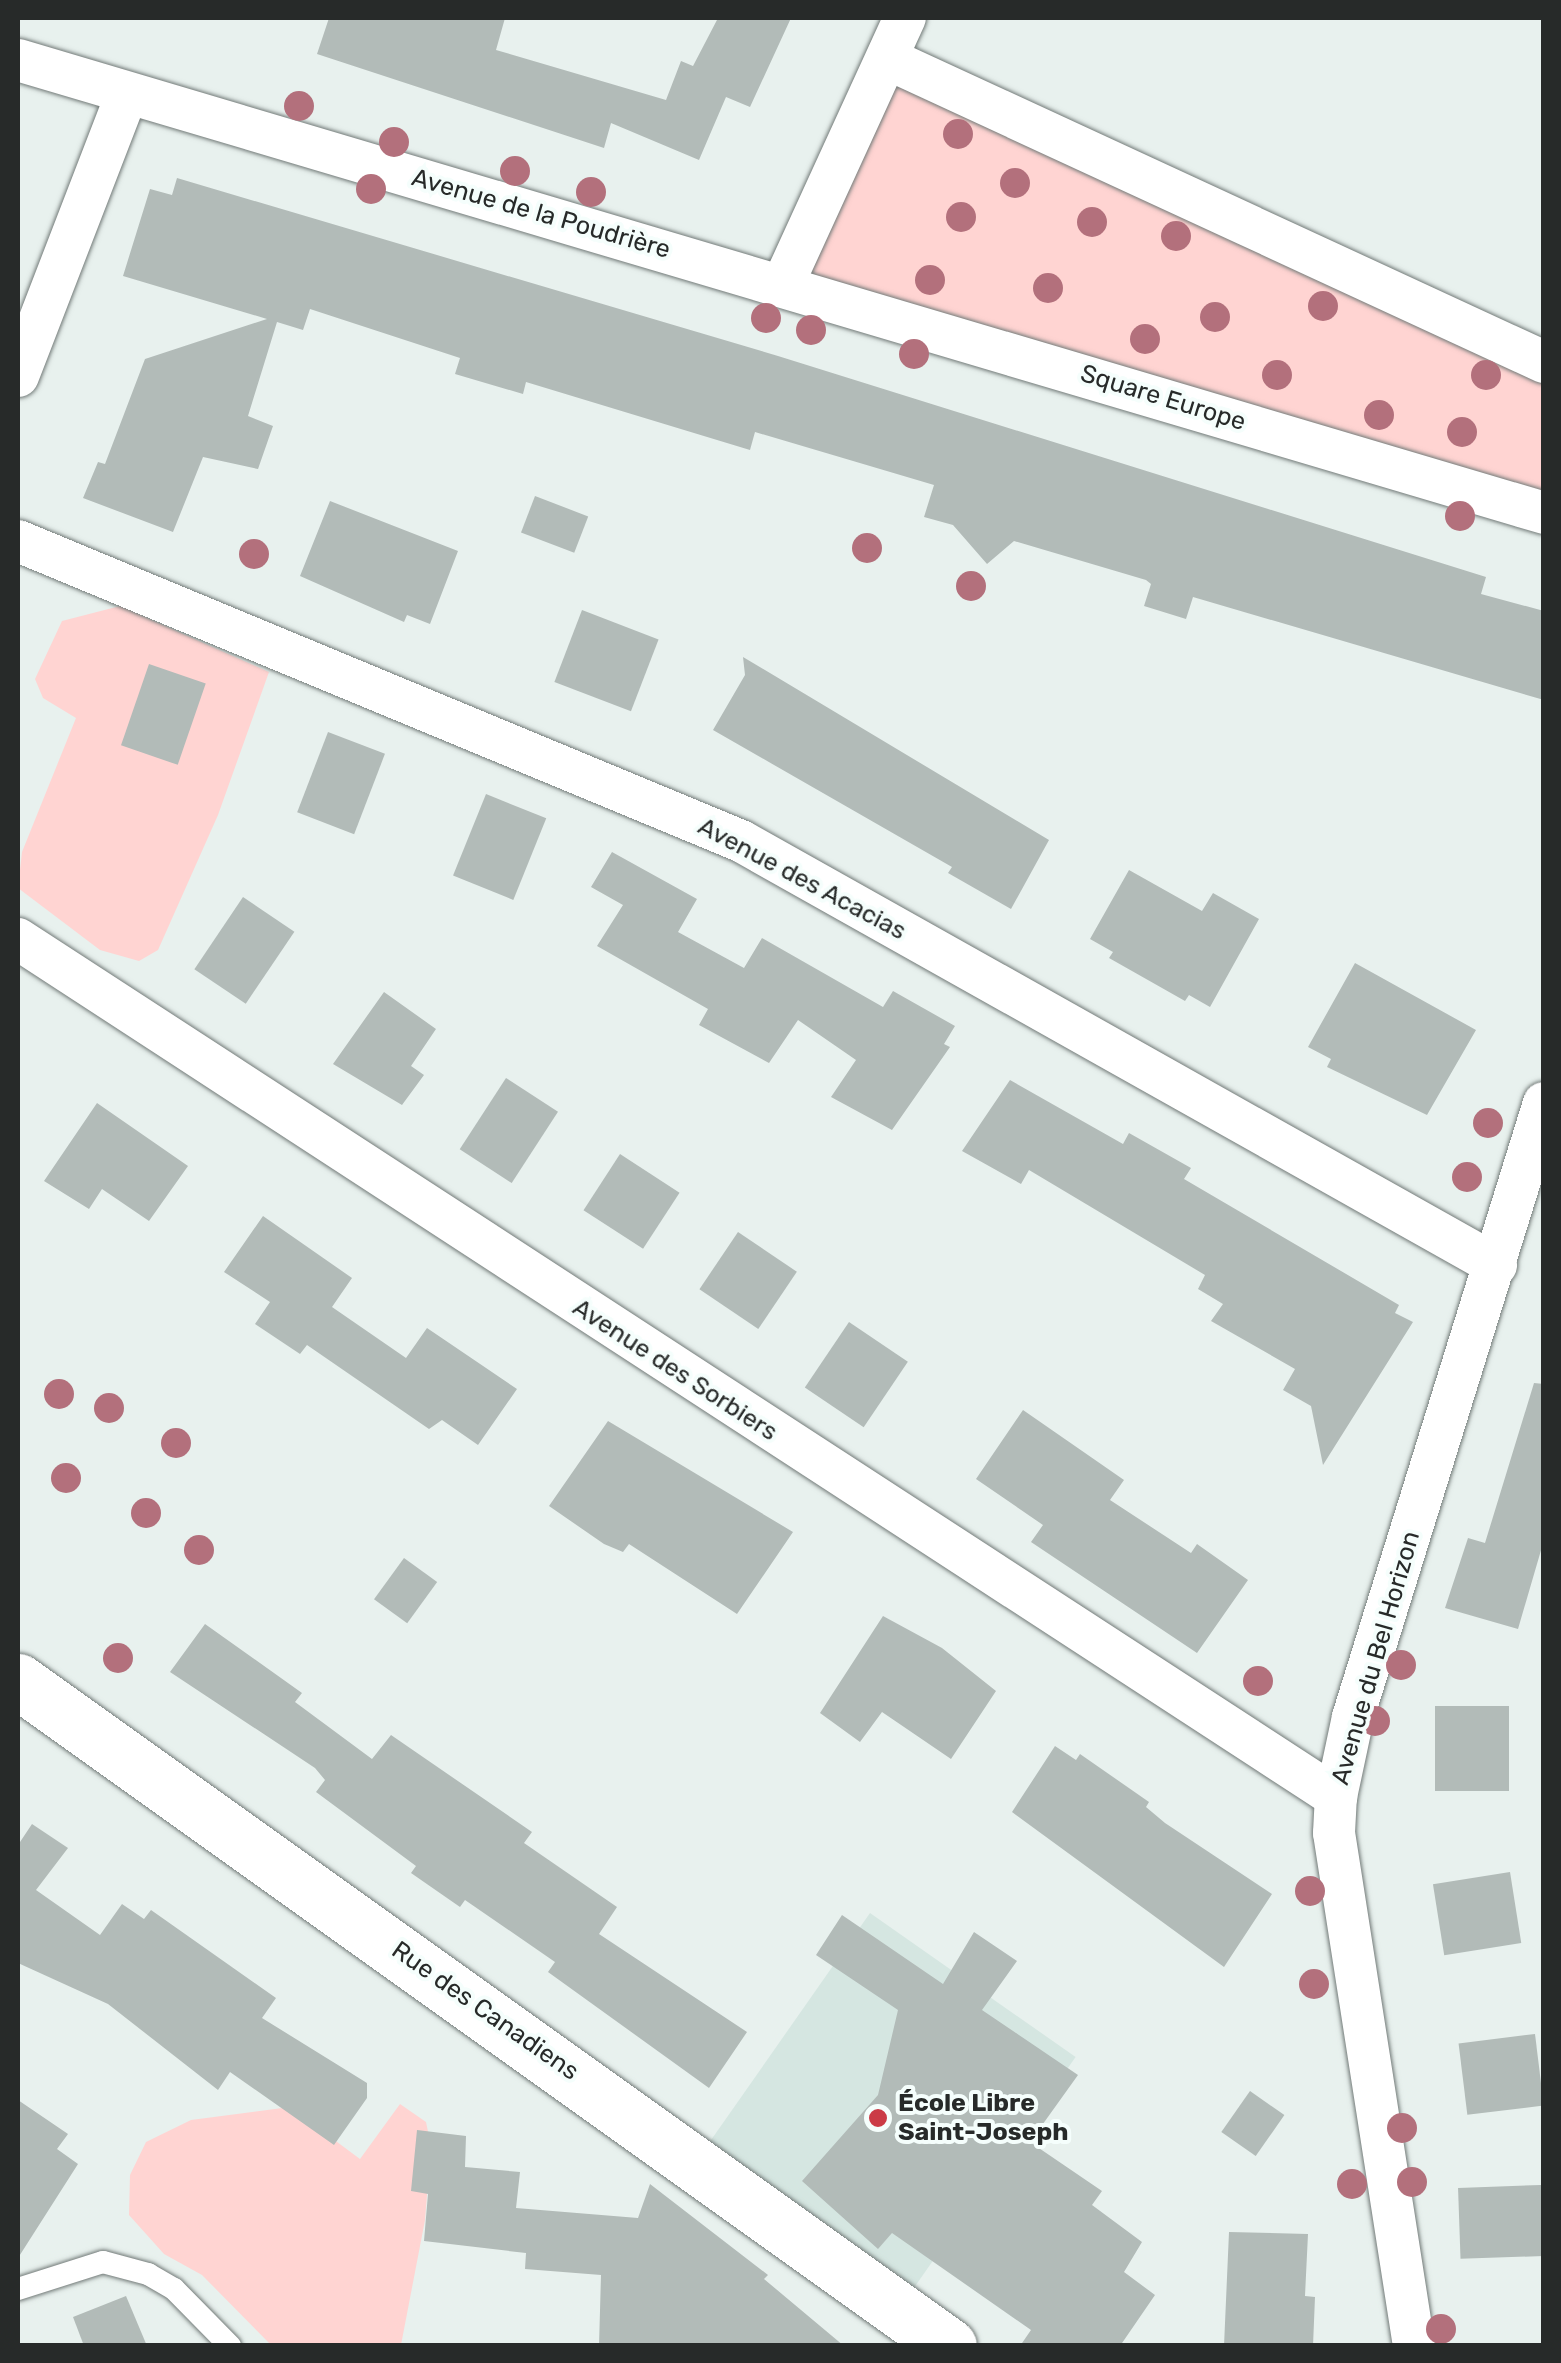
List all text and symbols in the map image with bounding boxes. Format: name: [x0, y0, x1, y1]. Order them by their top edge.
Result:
street label: Avenue de la Poudrière: [408, 163, 674, 265]
street label: Square Europe: [1077, 359, 1249, 437]
street label: Avenue des Acacias: [693, 811, 911, 947]
street label: Avenue des Sorbiers: [567, 1293, 783, 1447]
street label: Avenue du Bel Horizon: [1325, 1528, 1427, 1788]
street label: Rue des Canadiens: [386, 1935, 584, 2087]
place label: École Libre Saint-Joseph: [898, 2089, 1068, 2148]
marker: École Libre Saint-Joseph: [867, 2107, 889, 2129]

